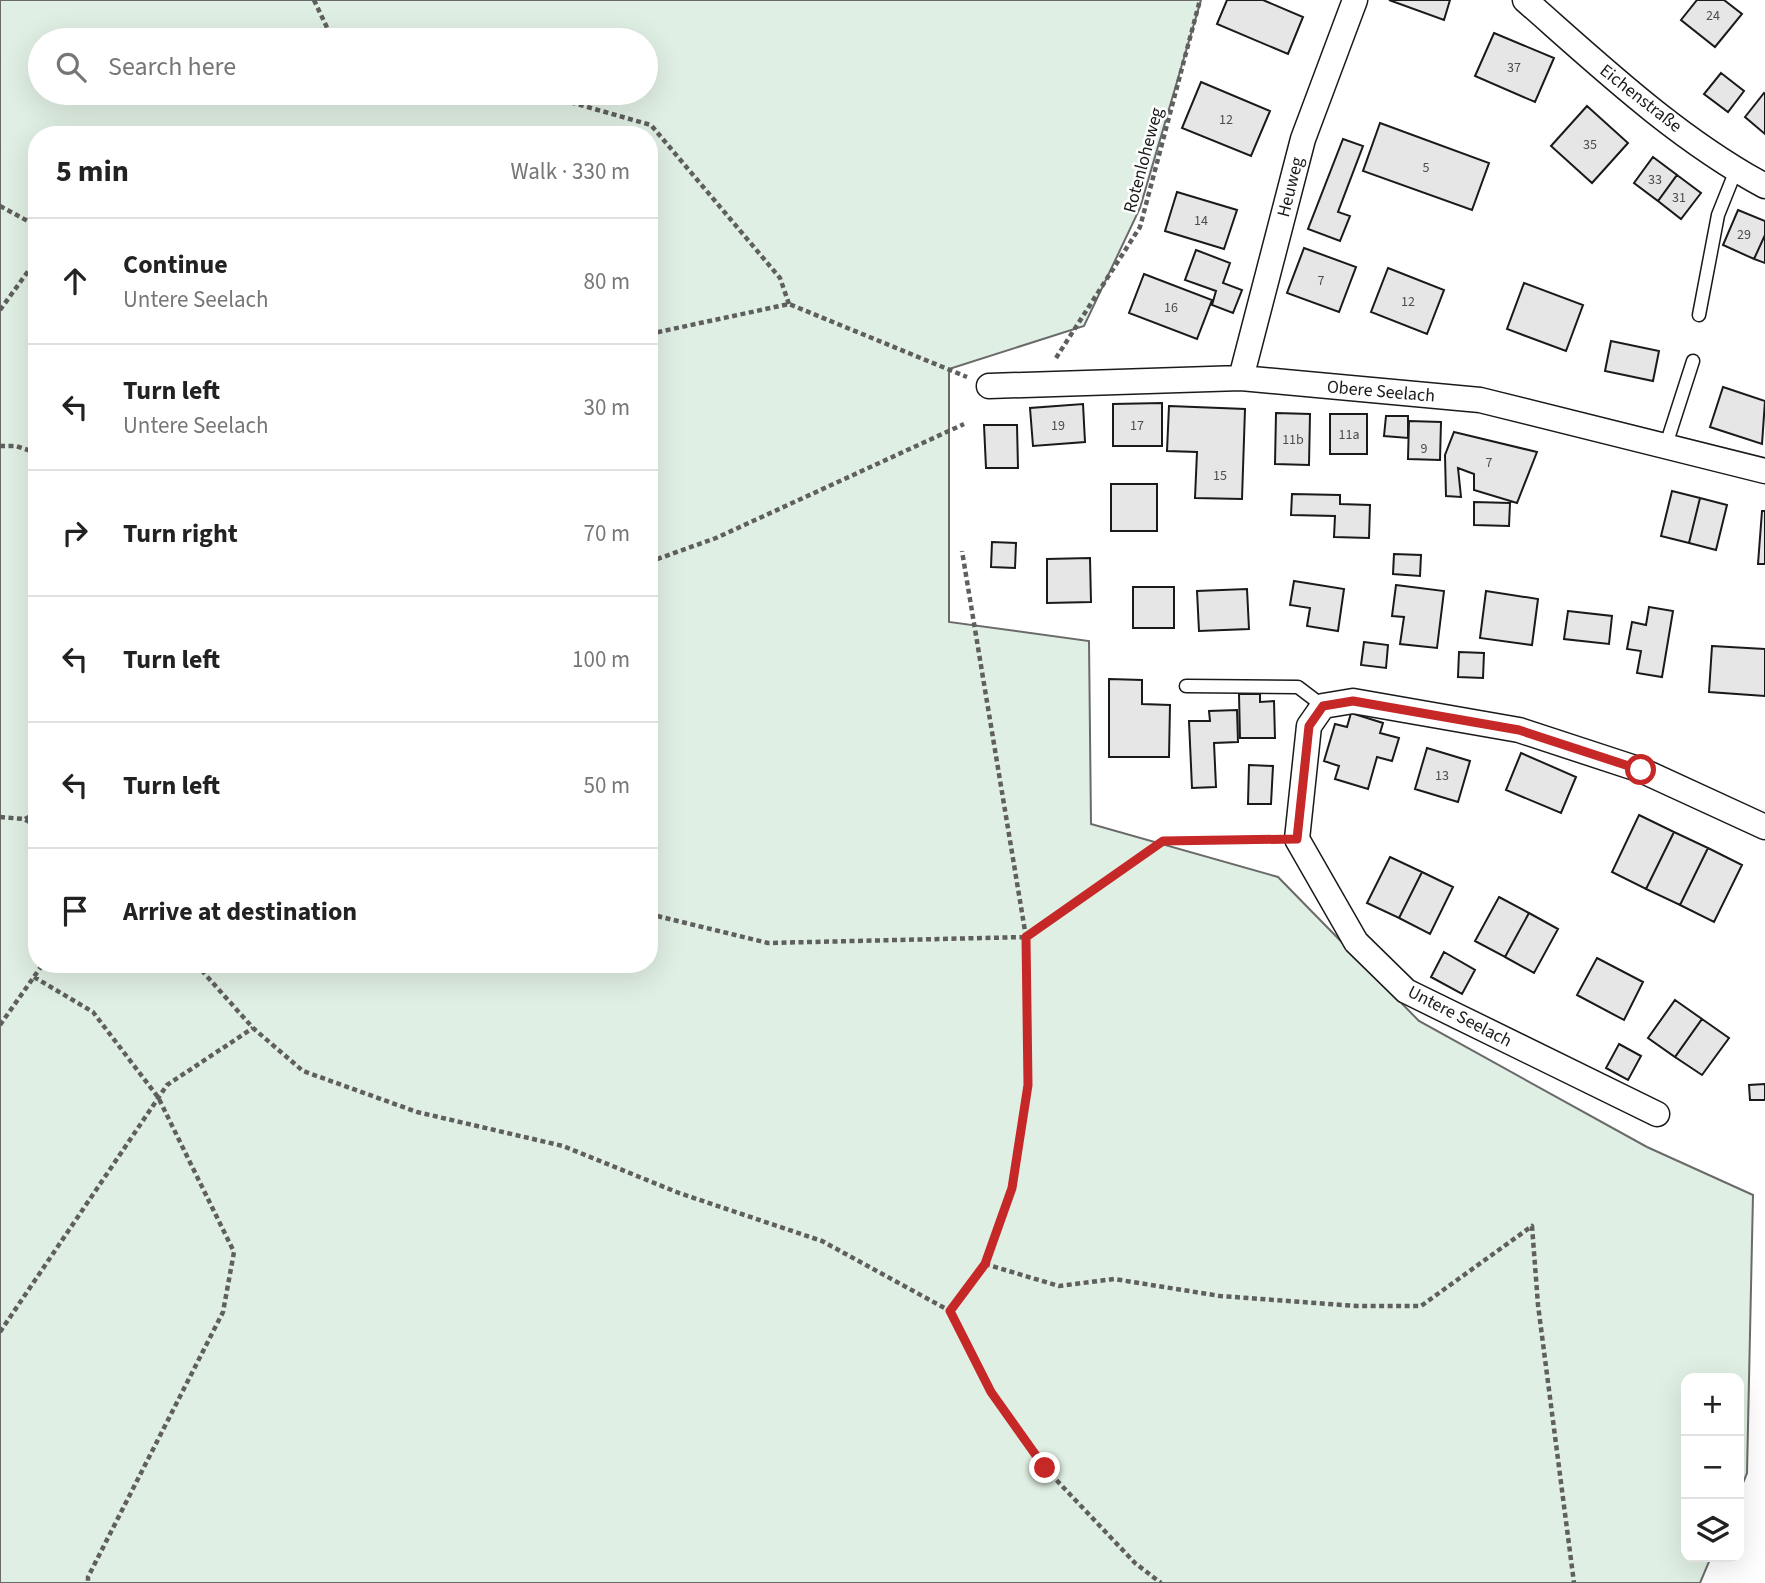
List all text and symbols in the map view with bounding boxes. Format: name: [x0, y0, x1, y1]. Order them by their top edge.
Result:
house number: 24: [1706, 6, 1720, 26]
search box: [28, 28, 658, 105]
icon: search: [52, 48, 90, 86]
text: Search here: [108, 48, 236, 85]
house number: 37: [1507, 58, 1521, 78]
street label: Eichenstraße: [1594, 58, 1687, 138]
street label: Rotenloheweg: [1117, 105, 1170, 216]
house number: 12: [1219, 110, 1233, 130]
house number: 35: [1583, 135, 1597, 155]
text: 5 min: [56, 150, 129, 193]
street label: Heuweg: [1271, 154, 1310, 220]
text: Walk · 330 m: [511, 155, 630, 188]
house number: 5: [1423, 158, 1430, 178]
house number: 33: [1648, 170, 1662, 190]
house number: 31: [1672, 188, 1686, 208]
house number: 14: [1194, 211, 1208, 231]
house number: 29: [1737, 225, 1751, 245]
text: Continue: [123, 246, 228, 283]
icon: ahead: [56, 262, 94, 300]
text: 80 m: [583, 265, 630, 298]
house number: 7: [1318, 271, 1325, 291]
text: Untere Seelach: [123, 283, 269, 316]
house number: 12: [1401, 292, 1415, 312]
house number: 16: [1164, 298, 1178, 318]
text: Turn left: [123, 372, 220, 409]
street label: Obere Seelach: [1326, 374, 1436, 409]
icon: left: [56, 388, 94, 426]
text: 30 m: [583, 391, 630, 424]
text: Untere Seelach: [123, 409, 269, 442]
house number: 19: [1051, 416, 1065, 436]
house number: 17: [1130, 416, 1144, 436]
house number: 11a: [1339, 425, 1359, 445]
house number: 11b: [1282, 430, 1304, 450]
house number: 9: [1421, 439, 1428, 459]
house number: 7: [1486, 453, 1493, 473]
house number: 15: [1213, 466, 1227, 486]
icon: right: [56, 514, 94, 552]
text: Turn right: [123, 515, 238, 552]
text: 70 m: [583, 517, 630, 550]
icon: left: [56, 640, 94, 678]
text: Turn left: [123, 641, 220, 678]
text: 100 m: [572, 643, 630, 676]
route start: [1625, 754, 1656, 785]
icon: left: [56, 766, 94, 804]
house number: 13: [1435, 766, 1449, 786]
text: Turn left: [123, 767, 220, 804]
text: 50 m: [583, 769, 630, 802]
icon: arrive: [56, 892, 94, 930]
text: Arrive at destination: [123, 893, 357, 930]
street label: Untere Seelach: [1403, 979, 1516, 1053]
map controls: [1681, 1373, 1744, 1562]
button: +: [1681, 1373, 1744, 1436]
button: −: [1681, 1436, 1744, 1499]
route end: [1029, 1452, 1060, 1483]
button: layers: [1681, 1499, 1744, 1562]

